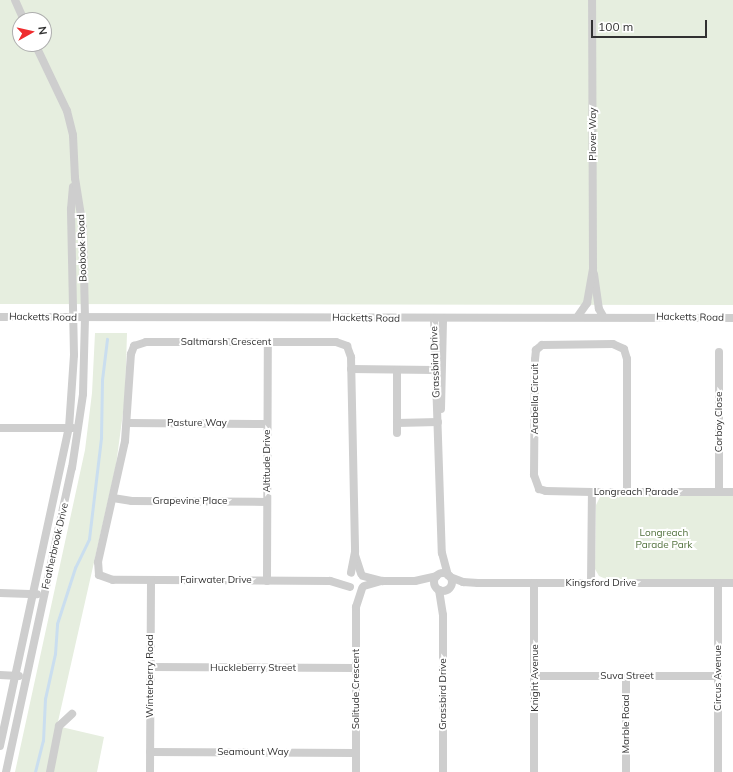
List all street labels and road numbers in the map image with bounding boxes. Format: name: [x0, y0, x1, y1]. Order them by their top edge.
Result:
street label: Plover Way: [587, 107, 599, 161]
street label: Boobook Road: [75, 214, 89, 282]
street label: Hacketts Road: [9, 310, 77, 324]
street label: Hacketts Road: [656, 310, 724, 324]
street label: Hacketts Road: [332, 311, 400, 325]
street label: Grassbird Drive: [428, 326, 442, 398]
street label: Saltmarsh Crescent: [181, 336, 271, 348]
street label: Arabella Circuit: [529, 363, 541, 435]
street label: Corboy Close: [713, 392, 725, 452]
street label: Pasture Way: [167, 417, 227, 429]
street label: Altitude Drive: [261, 429, 273, 493]
street label: Longreach Parade: [594, 486, 678, 498]
street label: Grapevine Place: [152, 495, 228, 507]
street label: Featherbrook Drive: [39, 502, 71, 590]
street label: Fairwater Drive: [180, 574, 252, 586]
street label: Kingsford Drive: [566, 577, 636, 589]
street label: Winterberry Road: [144, 634, 156, 718]
street label: Knight Avenue: [529, 644, 541, 712]
street label: Circus Avenue: [712, 645, 724, 711]
street label: Solitude Crescent: [350, 649, 362, 729]
street label: Grassbird Drive: [437, 658, 449, 730]
street label: Huckleberry Street: [210, 662, 296, 674]
street label: Suva Street: [600, 670, 654, 682]
street label: Marble Road: [620, 694, 632, 754]
street label: Seamount Way: [217, 746, 289, 758]

